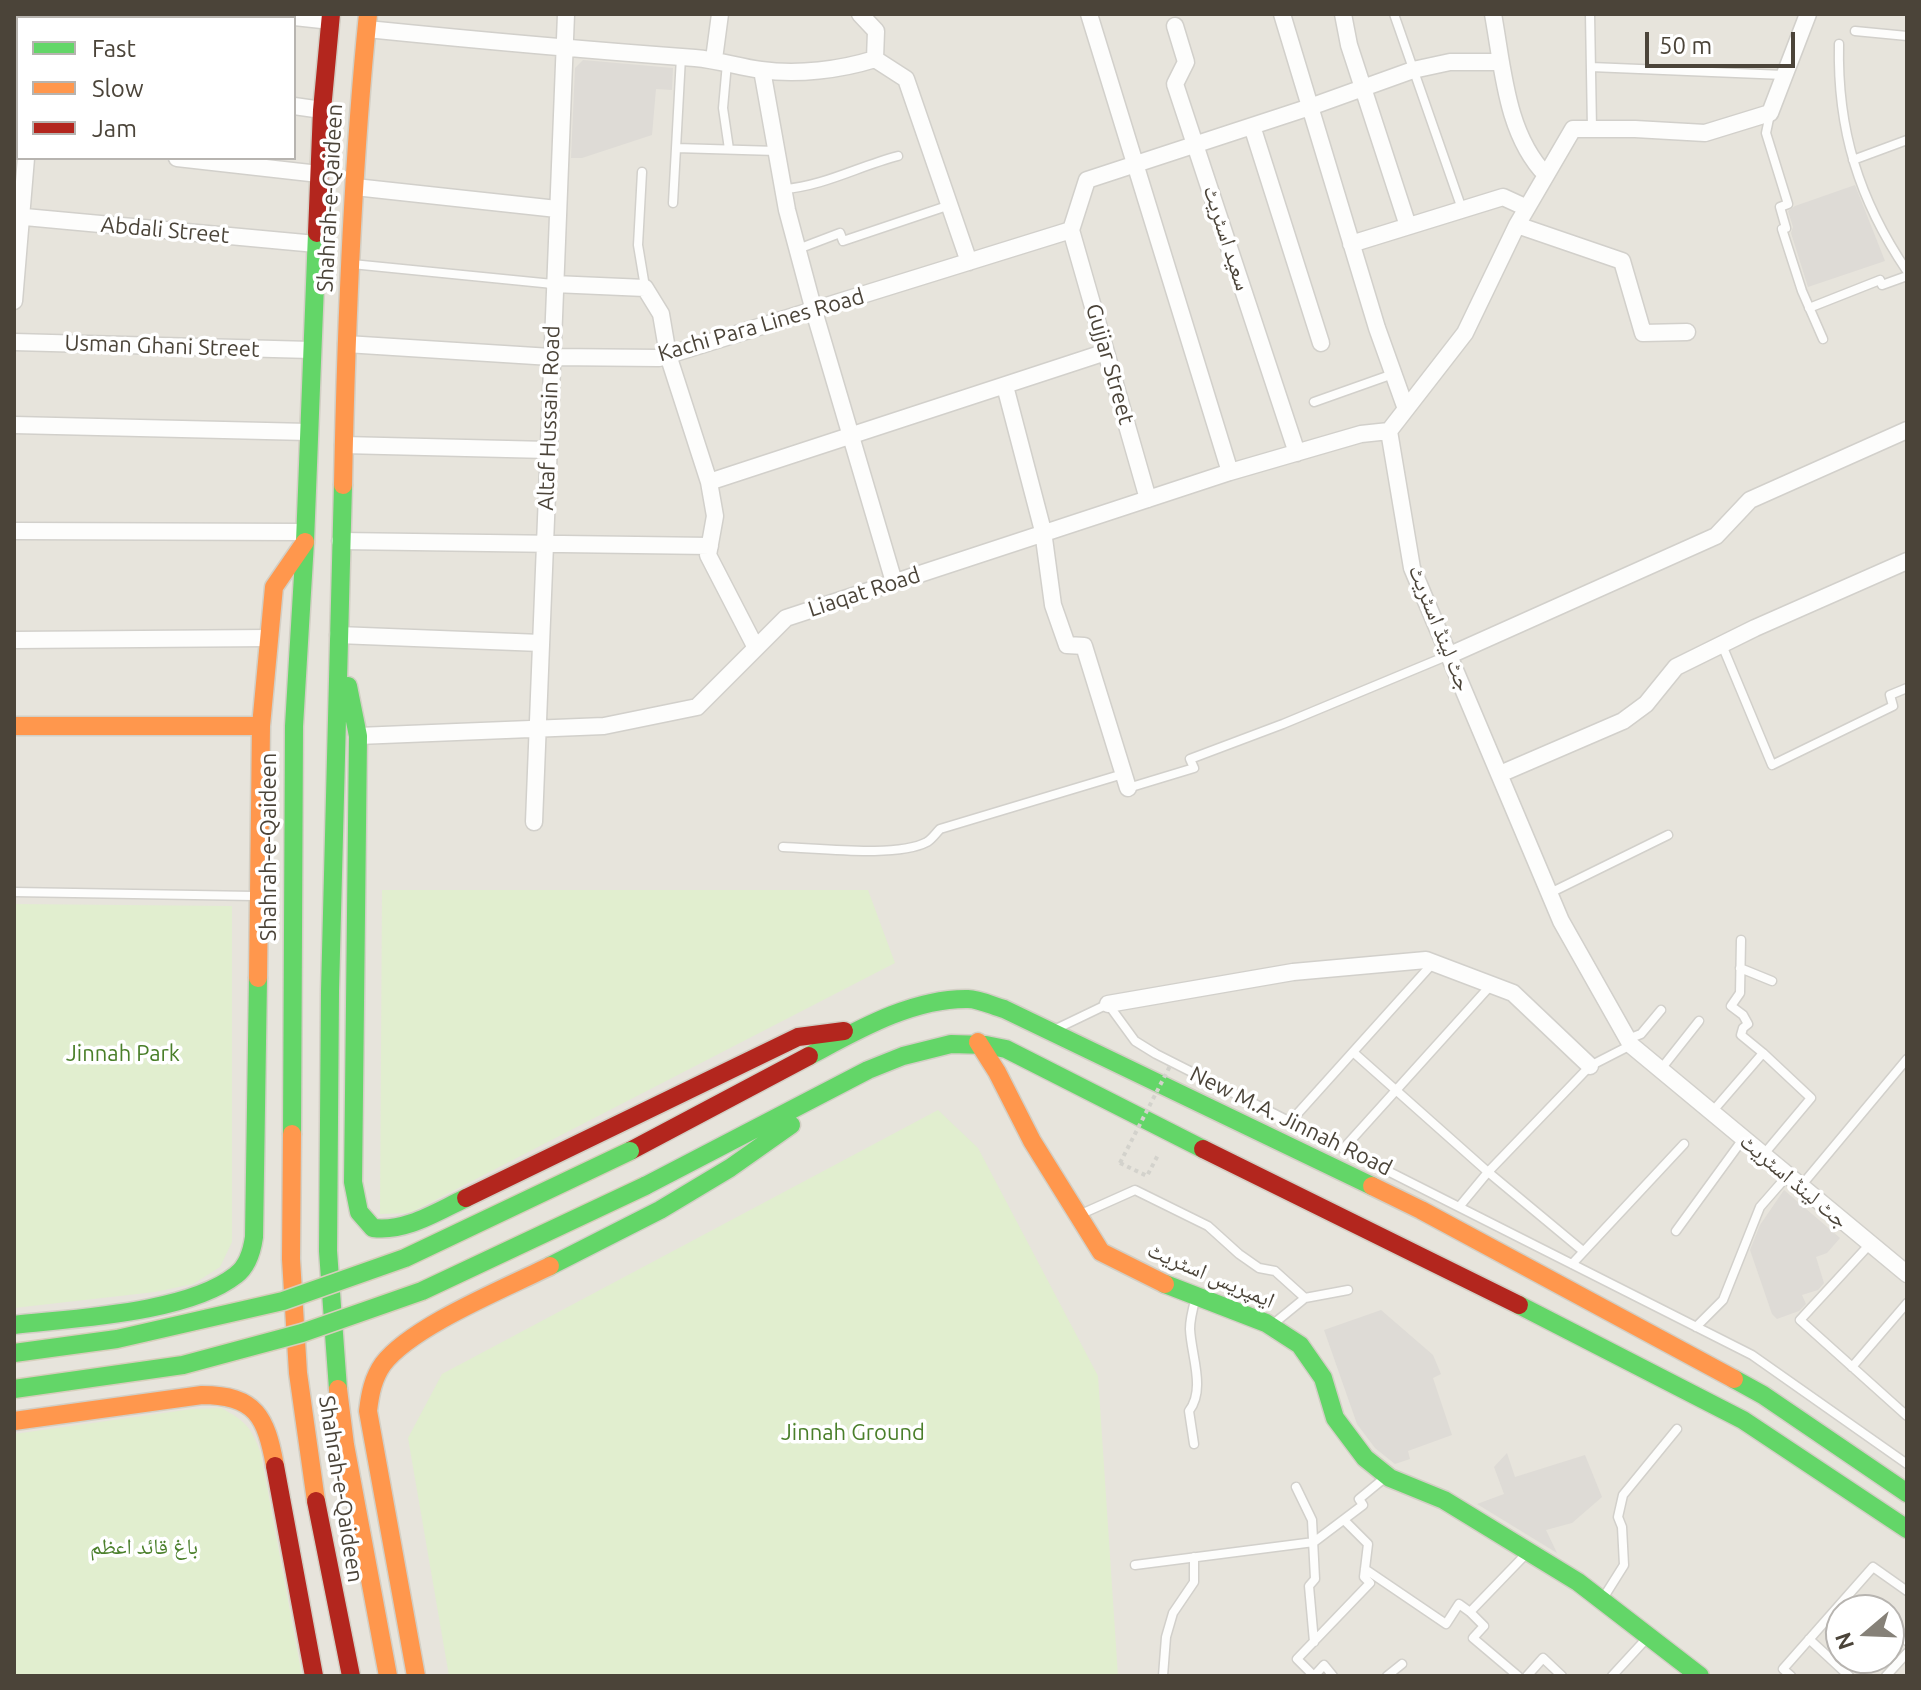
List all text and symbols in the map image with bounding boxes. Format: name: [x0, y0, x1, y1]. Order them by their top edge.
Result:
legend: [16, 16, 296, 160]
scale bar: [1649, 16, 1799, 66]
text: 50 m: [1659, 32, 1712, 59]
text: Fast: [92, 35, 136, 62]
text: Slow: [92, 75, 144, 102]
street label: Shahrah-e-Qaideen: [312, 103, 348, 293]
text: Jam: [92, 115, 137, 142]
street label: سعید اسٹریٹ: [1198, 182, 1256, 294]
street label: Abdali Street: [100, 211, 230, 249]
street label: Kachi Para Lines Road: [655, 283, 867, 367]
street label: Gujjar Street: [1080, 301, 1140, 427]
street label: Altaf Hussain Road: [533, 325, 565, 511]
street label: Usman Ghani Street: [64, 329, 260, 363]
street label: Liaqat Road: [805, 561, 923, 623]
street label: جٹ لینڈ اسٹریٹ: [1403, 561, 1477, 695]
street label: Shahrah-e-Qaideen: [256, 753, 282, 941]
park label: Jinnah Park: [66, 1041, 180, 1067]
street label: New M.A. Jinnah Road: [1186, 1061, 1396, 1181]
street label: جٹ لینڈ اسٹریٹ: [1734, 1128, 1854, 1234]
street label: ایمپریس اسٹریٹ: [1143, 1236, 1279, 1314]
street label: Shahrah-e-Qaideen: [313, 1394, 369, 1584]
park label: Jinnah Ground: [781, 1420, 925, 1446]
park label: باغ قائد اعظم: [90, 1534, 198, 1560]
north arrow: [1825, 1594, 1905, 1674]
text: N: [1829, 1629, 1858, 1653]

